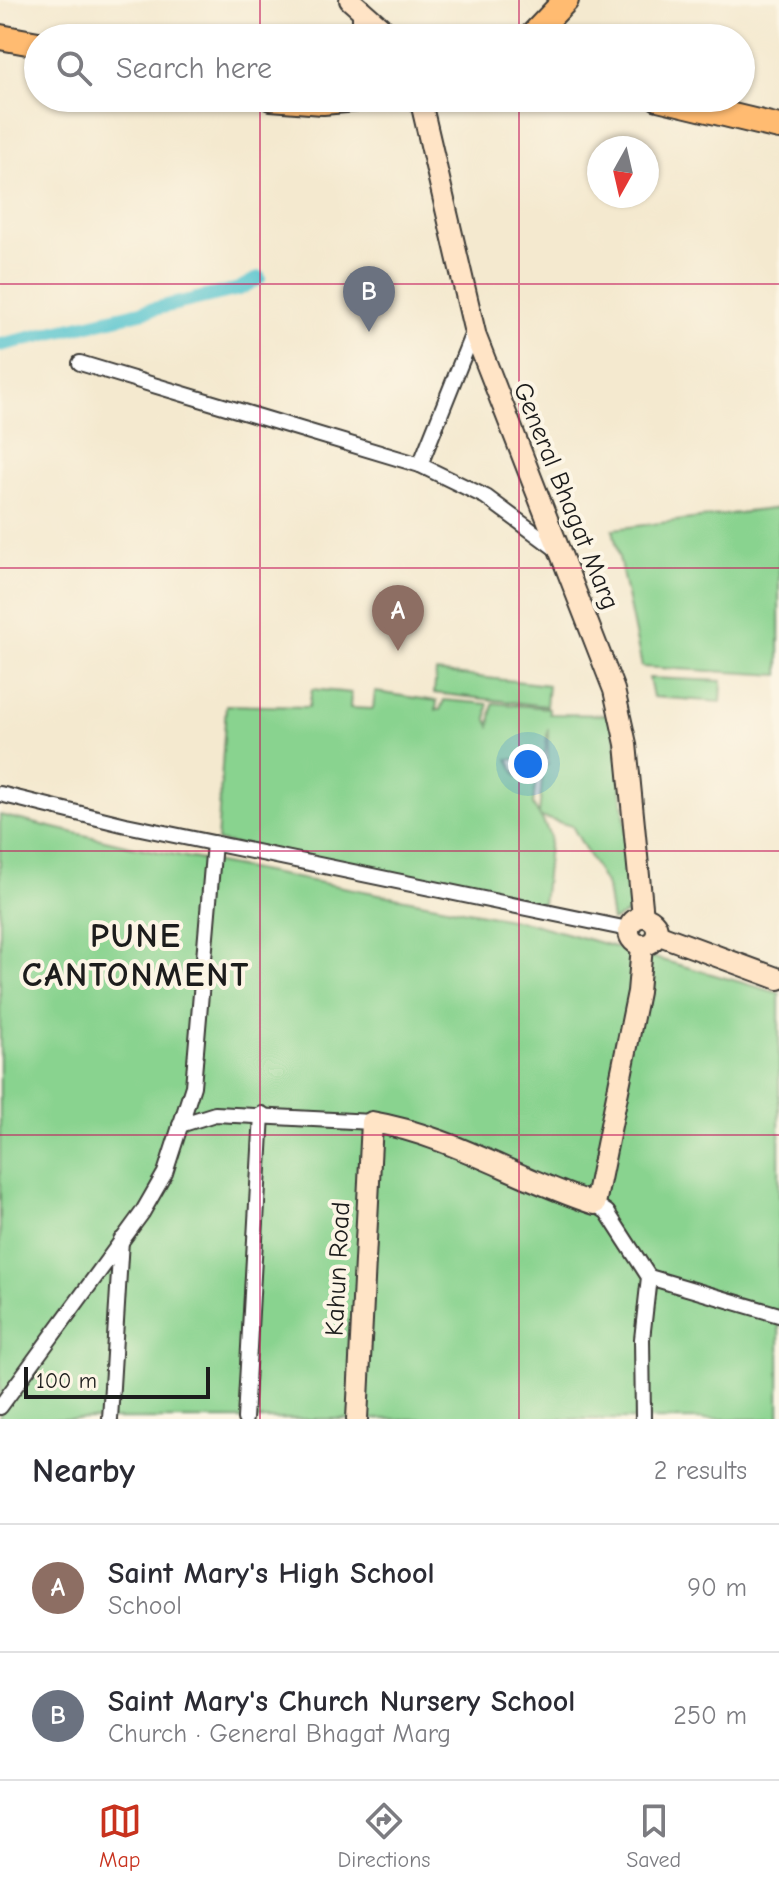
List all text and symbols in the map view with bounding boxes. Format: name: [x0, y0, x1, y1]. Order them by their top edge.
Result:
search box: [24, 24, 755, 112]
icon: search: [52, 46, 96, 90]
text: Search here: [116, 51, 272, 86]
north arrow: [587, 136, 659, 208]
pin: B: [343, 266, 395, 332]
street label: General Bhagat Marg: [507, 378, 625, 614]
pin: A: [372, 585, 424, 651]
your location: [508, 744, 548, 784]
district label: PUNE CANTONMENT: [22, 916, 250, 995]
street label: Kahun Road: [320, 1201, 356, 1337]
scale bar: [24, 1363, 210, 1399]
text: 100 m: [36, 1368, 97, 1394]
text: Nearby: [32, 1451, 135, 1491]
text: 2 results: [654, 1456, 747, 1486]
text: Saint Mary's High School: [108, 1556, 435, 1591]
text: A: [51, 1573, 65, 1603]
text: 90 m: [687, 1573, 747, 1603]
text: School: [108, 1591, 182, 1621]
text: Saint Mary's Church Nursery School: [108, 1684, 575, 1719]
text: B: [50, 1701, 66, 1731]
text: 250 m: [673, 1701, 747, 1731]
text: Church · General Bhagat Marg: [108, 1719, 451, 1749]
tab: Map: [98, 1799, 142, 1873]
tab: Directions: [338, 1799, 431, 1873]
tab: Saved: [626, 1799, 681, 1873]

